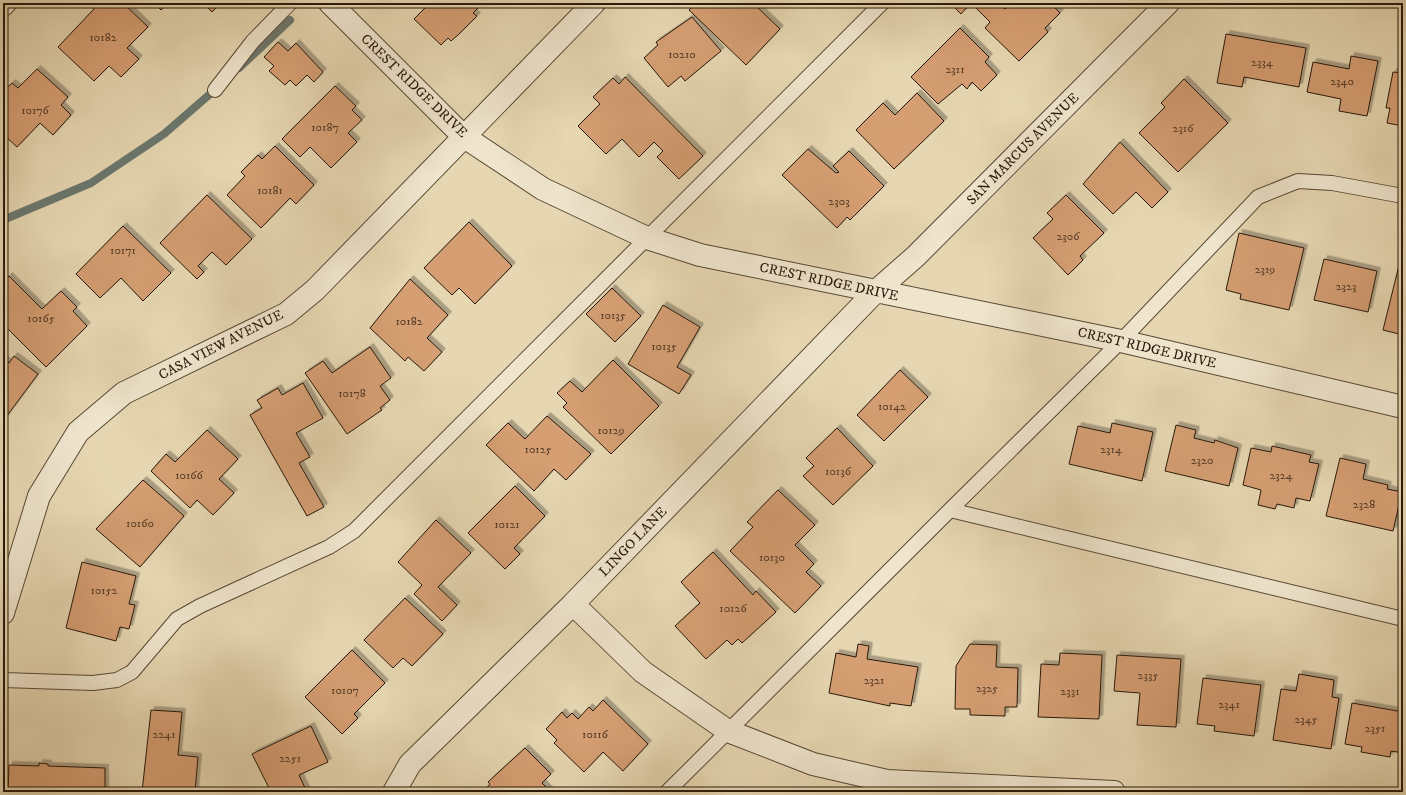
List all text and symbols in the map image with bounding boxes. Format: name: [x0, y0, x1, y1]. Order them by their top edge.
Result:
house number: 10182: [89, 30, 117, 45]
street label: CREST RIDGE DRIVE: [357, 30, 471, 142]
house number: 10210: [668, 47, 696, 62]
house number: 2334: [1251, 55, 1274, 70]
house number: 2311: [945, 62, 965, 77]
house number: 2340: [1330, 74, 1354, 89]
street label: SAN MARCUS AVENUE: [963, 89, 1083, 209]
house number: 10176: [21, 103, 50, 118]
house number: 10187: [311, 120, 339, 135]
house number: 2316: [1173, 121, 1194, 136]
house number: 10181: [257, 183, 283, 198]
house number: 2303: [828, 194, 850, 209]
house number: 2306: [1056, 229, 1080, 244]
house number: 10171: [110, 243, 136, 258]
street label: CREST RIDGE DRIVE: [758, 258, 900, 306]
house number: 2319: [1255, 262, 1275, 277]
house number: 2323: [1336, 279, 1356, 294]
street label: CASA VIEW AVENUE: [156, 306, 286, 384]
house number: 10135: [600, 308, 626, 323]
house number: 10165: [27, 311, 55, 326]
house number: 10182: [395, 314, 423, 329]
street label: CREST RIDGE DRIVE: [1076, 323, 1218, 373]
house number: 10135: [651, 339, 677, 354]
house number: 10178: [338, 386, 366, 401]
house number: 10142: [878, 399, 906, 414]
house number: 10129: [597, 423, 625, 438]
house number: 10125: [525, 442, 552, 457]
house number: 2314: [1100, 442, 1123, 457]
house number: 2320: [1191, 453, 1213, 468]
house number: 10136: [825, 464, 852, 479]
house number: 10166: [175, 468, 204, 483]
house number: 2324: [1269, 468, 1294, 483]
house number: 2328: [1353, 497, 1375, 512]
street label: LINGO LANE: [595, 503, 671, 581]
house number: 10160: [126, 516, 154, 531]
house number: 10121: [494, 517, 520, 532]
house number: 10130: [759, 550, 785, 565]
house number: 10152: [91, 583, 118, 598]
house number: 10126: [719, 601, 747, 616]
house number: 2335: [1138, 668, 1158, 683]
house number: 2321: [864, 673, 884, 688]
house number: 2325: [976, 681, 998, 696]
house number: 10107: [331, 683, 359, 698]
house number: 2331: [1060, 684, 1080, 699]
house number: 2341: [1218, 697, 1240, 712]
house number: 2345: [1294, 712, 1318, 727]
house number: 2351: [1365, 721, 1385, 736]
house number: 2241: [152, 727, 176, 742]
house number: 10116: [582, 727, 609, 742]
house number: 2251: [279, 751, 301, 766]

